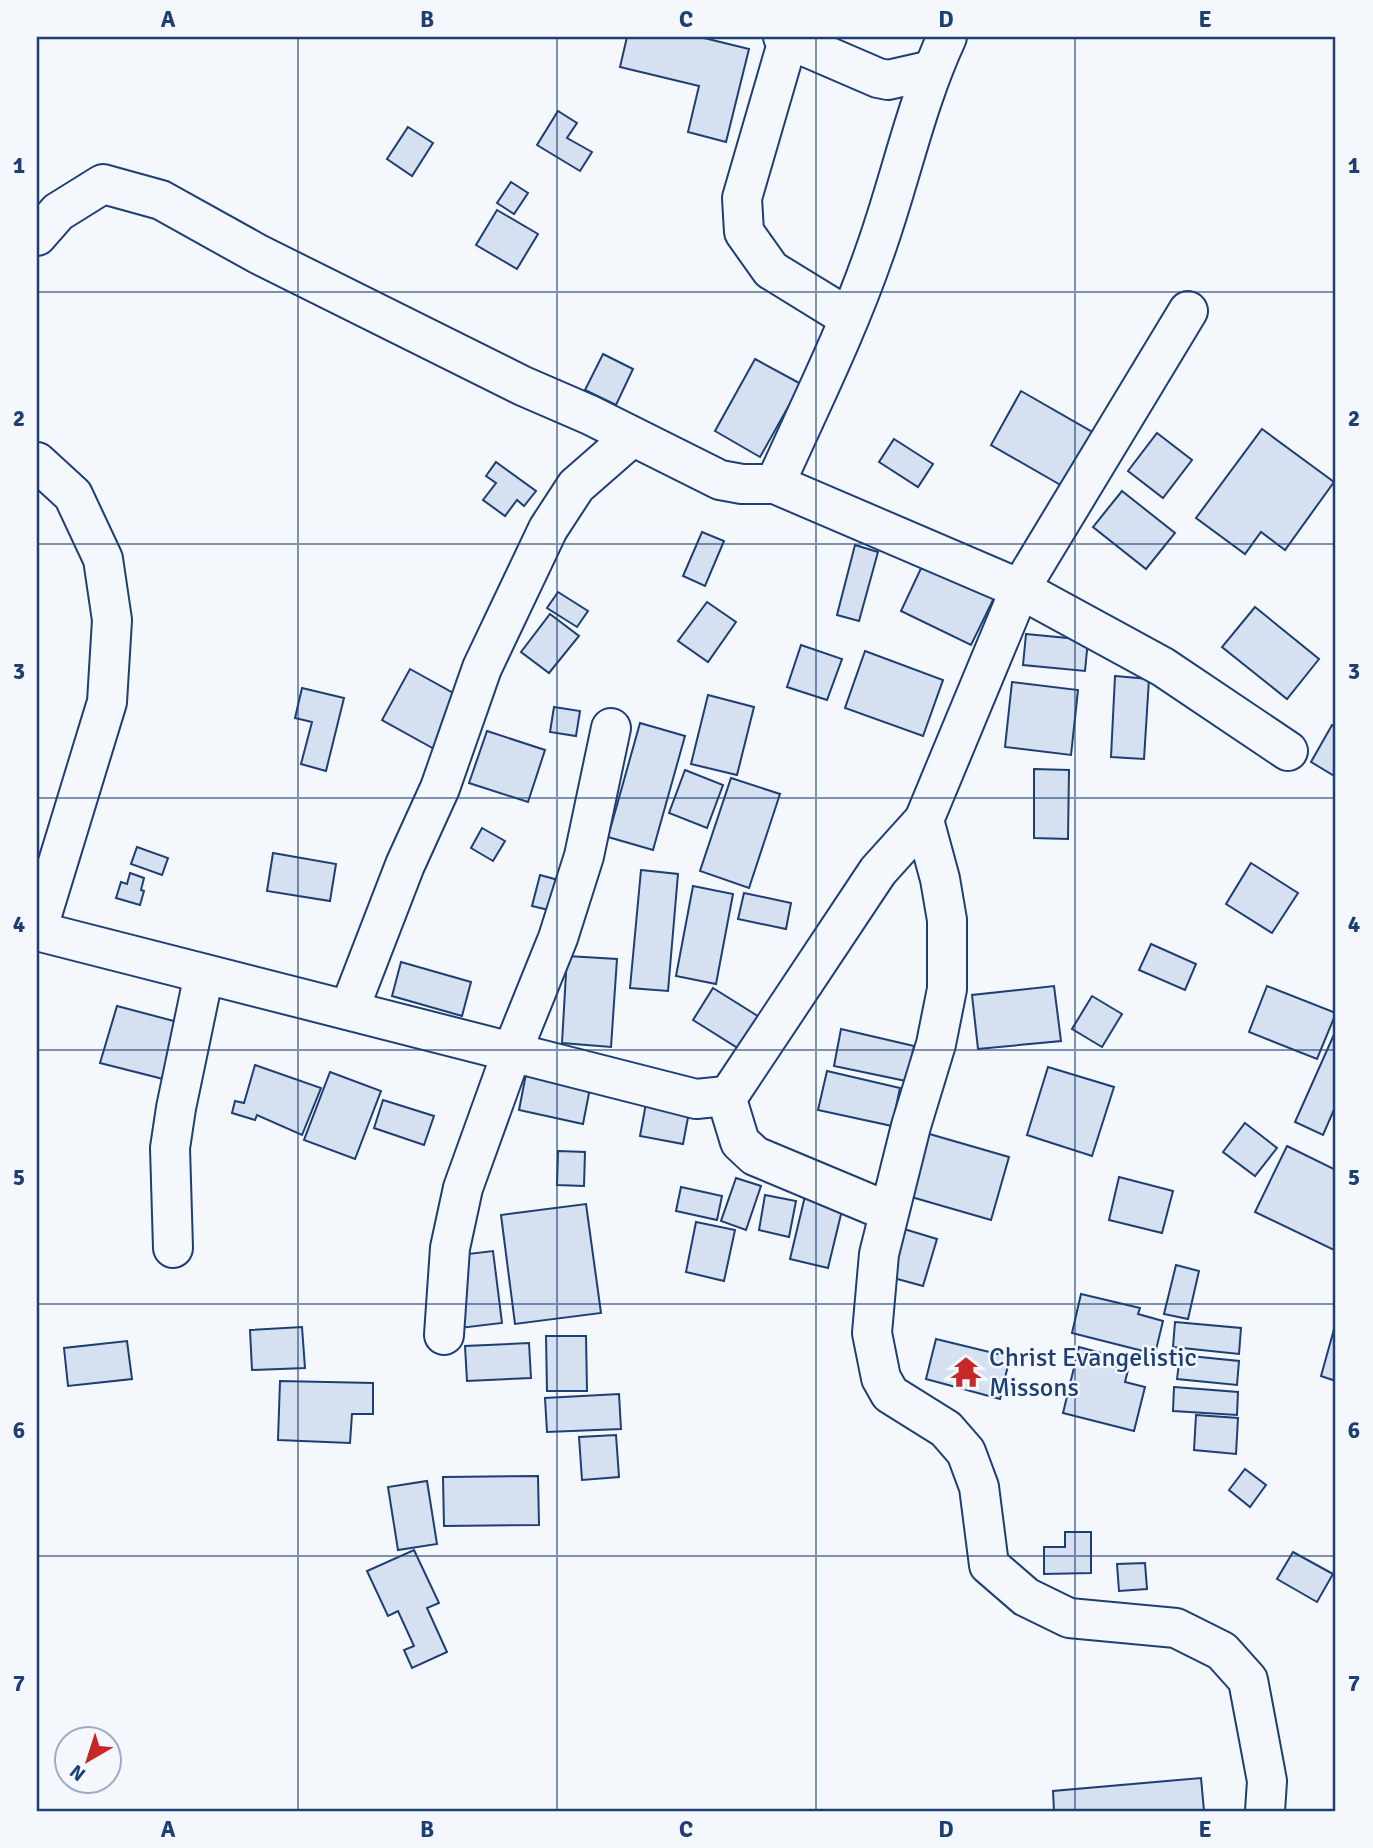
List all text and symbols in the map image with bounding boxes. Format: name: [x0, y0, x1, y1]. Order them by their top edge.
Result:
text: A: [161, 5, 176, 34]
text: B: [420, 5, 434, 34]
text: C: [679, 5, 693, 34]
text: D: [938, 5, 954, 34]
text: E: [1198, 5, 1212, 34]
text: 1: [13, 151, 25, 180]
text: 1: [1348, 151, 1360, 180]
text: 2: [13, 404, 25, 433]
text: 2: [1348, 404, 1360, 433]
text: 3: [13, 657, 25, 686]
text: 3: [1348, 657, 1360, 686]
text: 4: [13, 910, 25, 939]
text: 4: [1348, 910, 1360, 939]
text: 5: [13, 1163, 25, 1192]
text: 5: [1348, 1163, 1360, 1192]
place label: Christ Evangelistic Missons: [989, 1342, 1197, 1404]
temple icon: Christ Evangelistic Missons: [949, 1355, 983, 1389]
text: 6: [13, 1416, 25, 1445]
text: 6: [1348, 1416, 1360, 1445]
text: 7: [13, 1669, 25, 1698]
text: 7: [1348, 1669, 1360, 1698]
north arrow: [52, 1726, 122, 1796]
text: N: [65, 1759, 91, 1786]
text: A: [161, 1815, 176, 1844]
text: B: [420, 1815, 434, 1844]
text: C: [679, 1815, 693, 1844]
text: D: [938, 1815, 954, 1844]
text: E: [1198, 1815, 1212, 1844]

